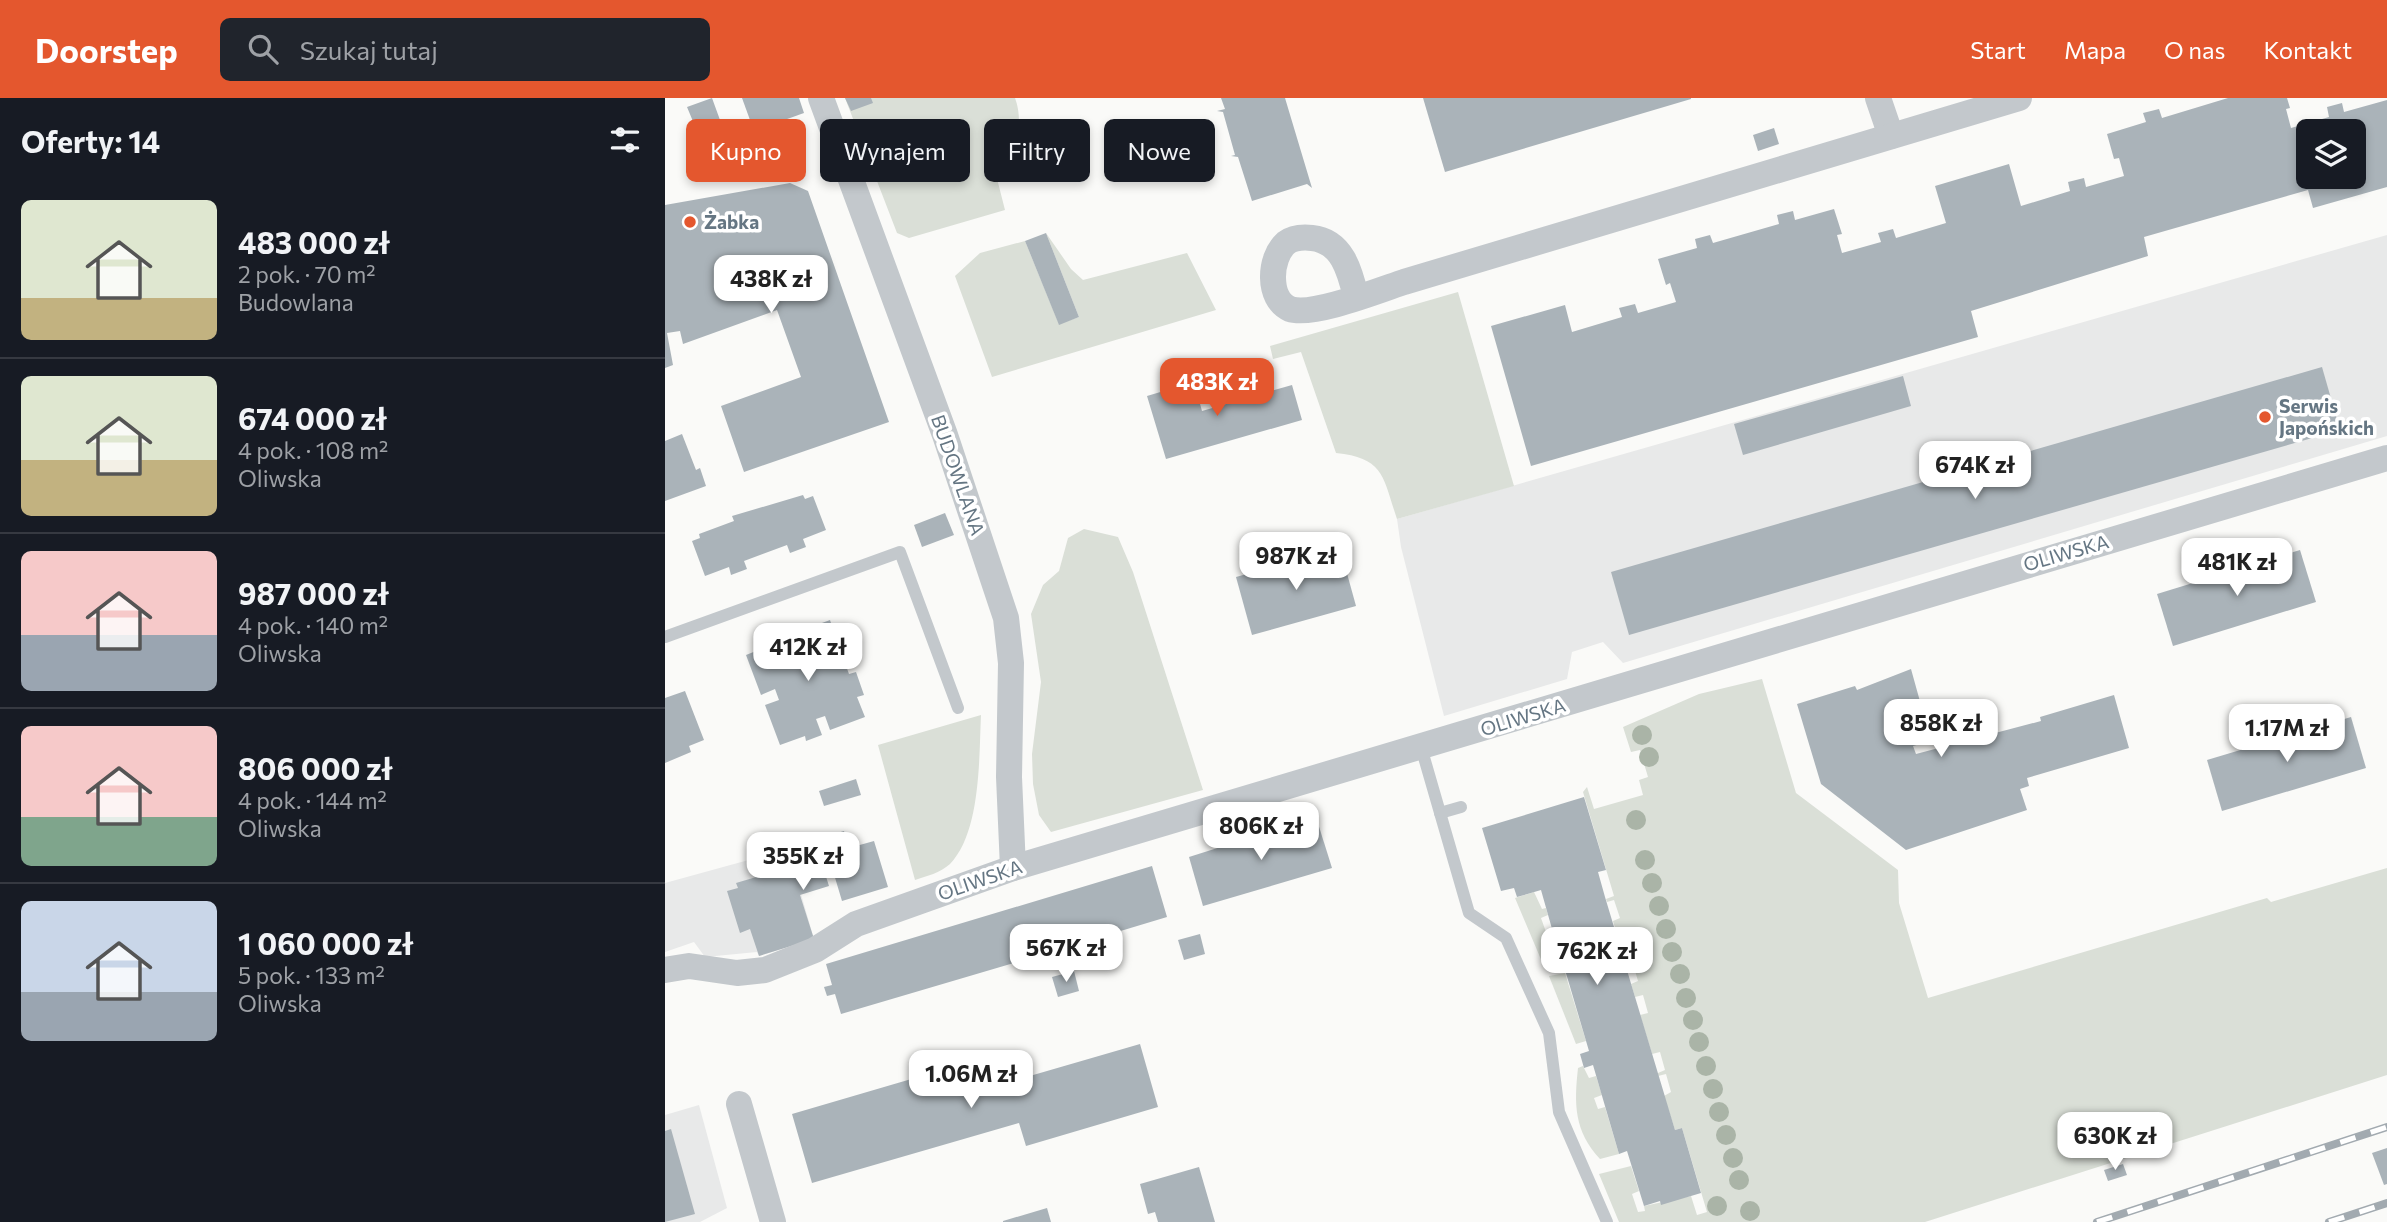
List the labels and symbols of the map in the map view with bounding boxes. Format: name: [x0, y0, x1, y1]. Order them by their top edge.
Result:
place label: Żabka: [704, 210, 759, 233]
marker: Żabka: [682, 214, 698, 230]
pin: 438K zł: [706, 256, 836, 315]
pin: 483K zł: [1152, 358, 1282, 418]
place label: Serwis Japońskich: [2279, 394, 2374, 439]
marker: Serwis Japońskich: [2257, 409, 2273, 425]
street label: BUDOWLANA: [927, 411, 990, 538]
pin: 674K zł: [1910, 442, 2040, 501]
street label: OLIWSKA: [2021, 529, 2111, 576]
pin: 987K zł: [1231, 532, 1361, 592]
pin: 481K zł: [2172, 538, 2302, 598]
pin: 412K zł: [743, 624, 873, 683]
street label: OLIWSKA: [1478, 693, 1568, 740]
pin: 858K zł: [1876, 700, 2006, 759]
pin: 1.17M zł: [2215, 704, 2359, 764]
pin: 806K zł: [1196, 802, 1326, 862]
pin: 355K zł: [738, 832, 868, 892]
street label: OLIWSKA: [935, 854, 1025, 905]
pin: 567K zł: [1001, 924, 1131, 984]
pin: 762K zł: [1532, 928, 1662, 987]
pin: 1.06M zł: [899, 1051, 1043, 1110]
pin: 630K zł: [2050, 1112, 2180, 1172]

